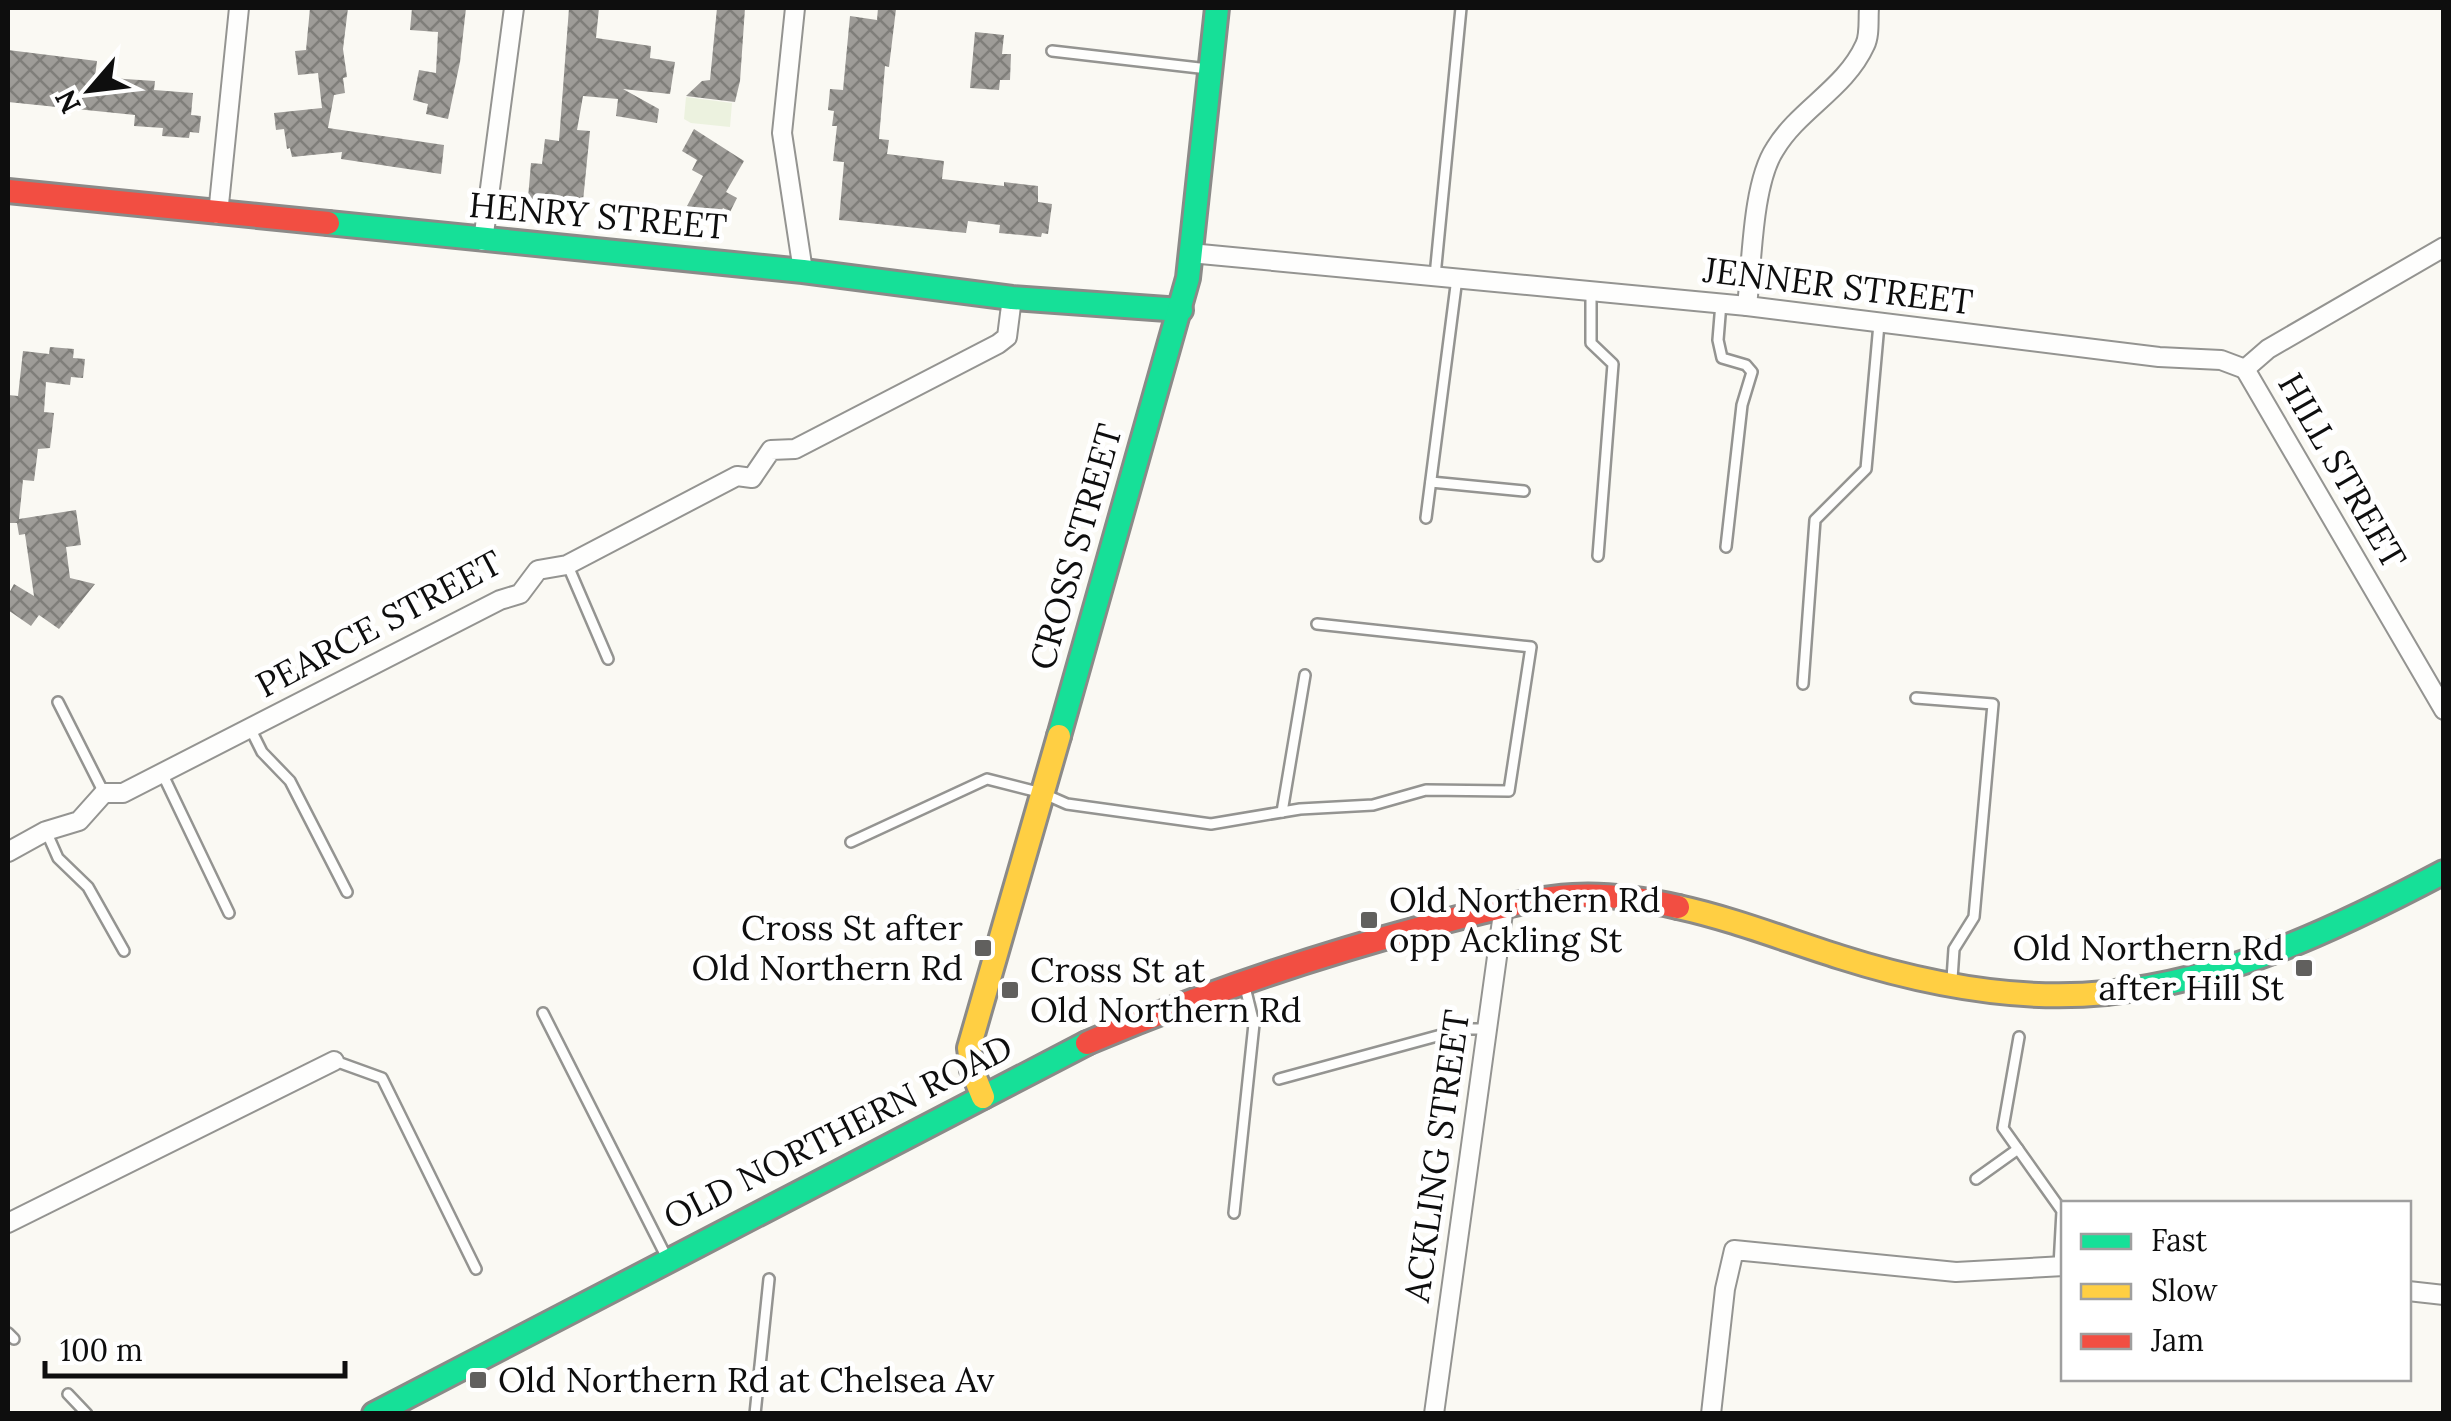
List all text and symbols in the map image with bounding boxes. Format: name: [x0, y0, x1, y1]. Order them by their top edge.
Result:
north arrow: [40, 40, 140, 140]
text: N: [47, 84, 89, 120]
street label: HENRY STREET: [467, 182, 729, 249]
street label: JENNER STREET: [1700, 247, 1975, 324]
street label: HILL STREET: [2268, 365, 2417, 577]
street label: CROSS STREET: [1019, 419, 1132, 675]
street label: PEARCE STREET: [248, 540, 510, 707]
place label: Old Northern Rd opp Ackling St: [1389, 877, 1660, 962]
place label: Cross St after Old Northern Rd: [692, 905, 963, 990]
marker: Old Northern Rd opp Ackling St: [1358, 909, 1380, 931]
place label: Old Northern Rd after Hill St: [2013, 925, 2284, 1010]
marker: Cross St after Old Northern Rd: [972, 937, 994, 959]
place label: Cross St at Old Northern Rd: [1030, 947, 1301, 1032]
marker: Old Northern Rd after Hill St: [2293, 957, 2315, 979]
marker: Cross St at Old Northern Rd: [999, 979, 1021, 1001]
street label: ACKLING STREET: [1394, 1007, 1479, 1306]
street label: OLD NORTHERN ROAD: [656, 1024, 1020, 1239]
legend: [2061, 1201, 2411, 1381]
text: Fast: [2151, 1221, 2208, 1259]
text: Slow: [2151, 1271, 2217, 1309]
scale bar: [45, 1316, 345, 1378]
text: Jam: [2150, 1321, 2204, 1359]
text: 100 m: [60, 1331, 143, 1369]
place label: Old Northern Rd at Chelsea Av: [498, 1357, 995, 1402]
marker: Old Northern Rd at Chelsea Av: [467, 1369, 489, 1391]

